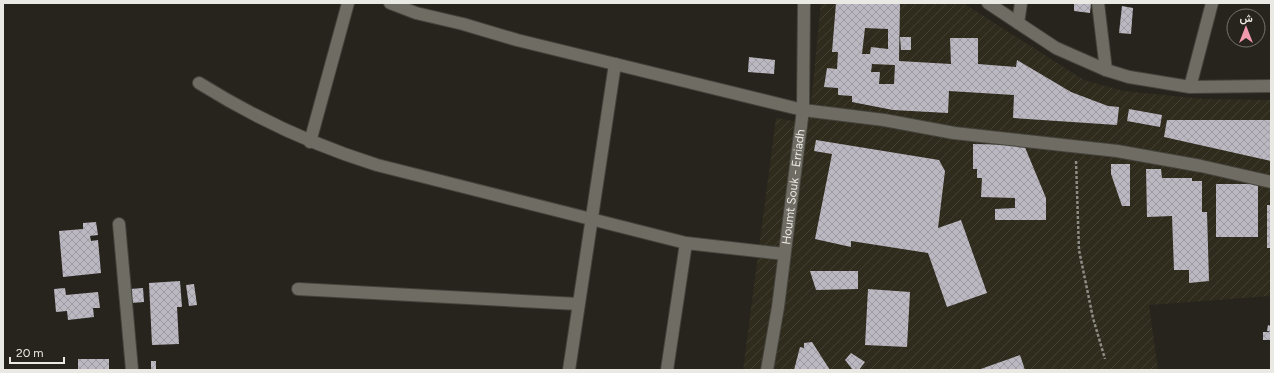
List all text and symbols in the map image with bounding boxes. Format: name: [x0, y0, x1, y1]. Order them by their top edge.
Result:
north arrow: [1226, 8, 1266, 48]
text: ش: [1239, 12, 1253, 25]
street label: Houmt Souk - Erriadh: [779, 128, 808, 245]
scale bar: [10, 339, 64, 365]
text: 20 m: [16, 346, 44, 360]

